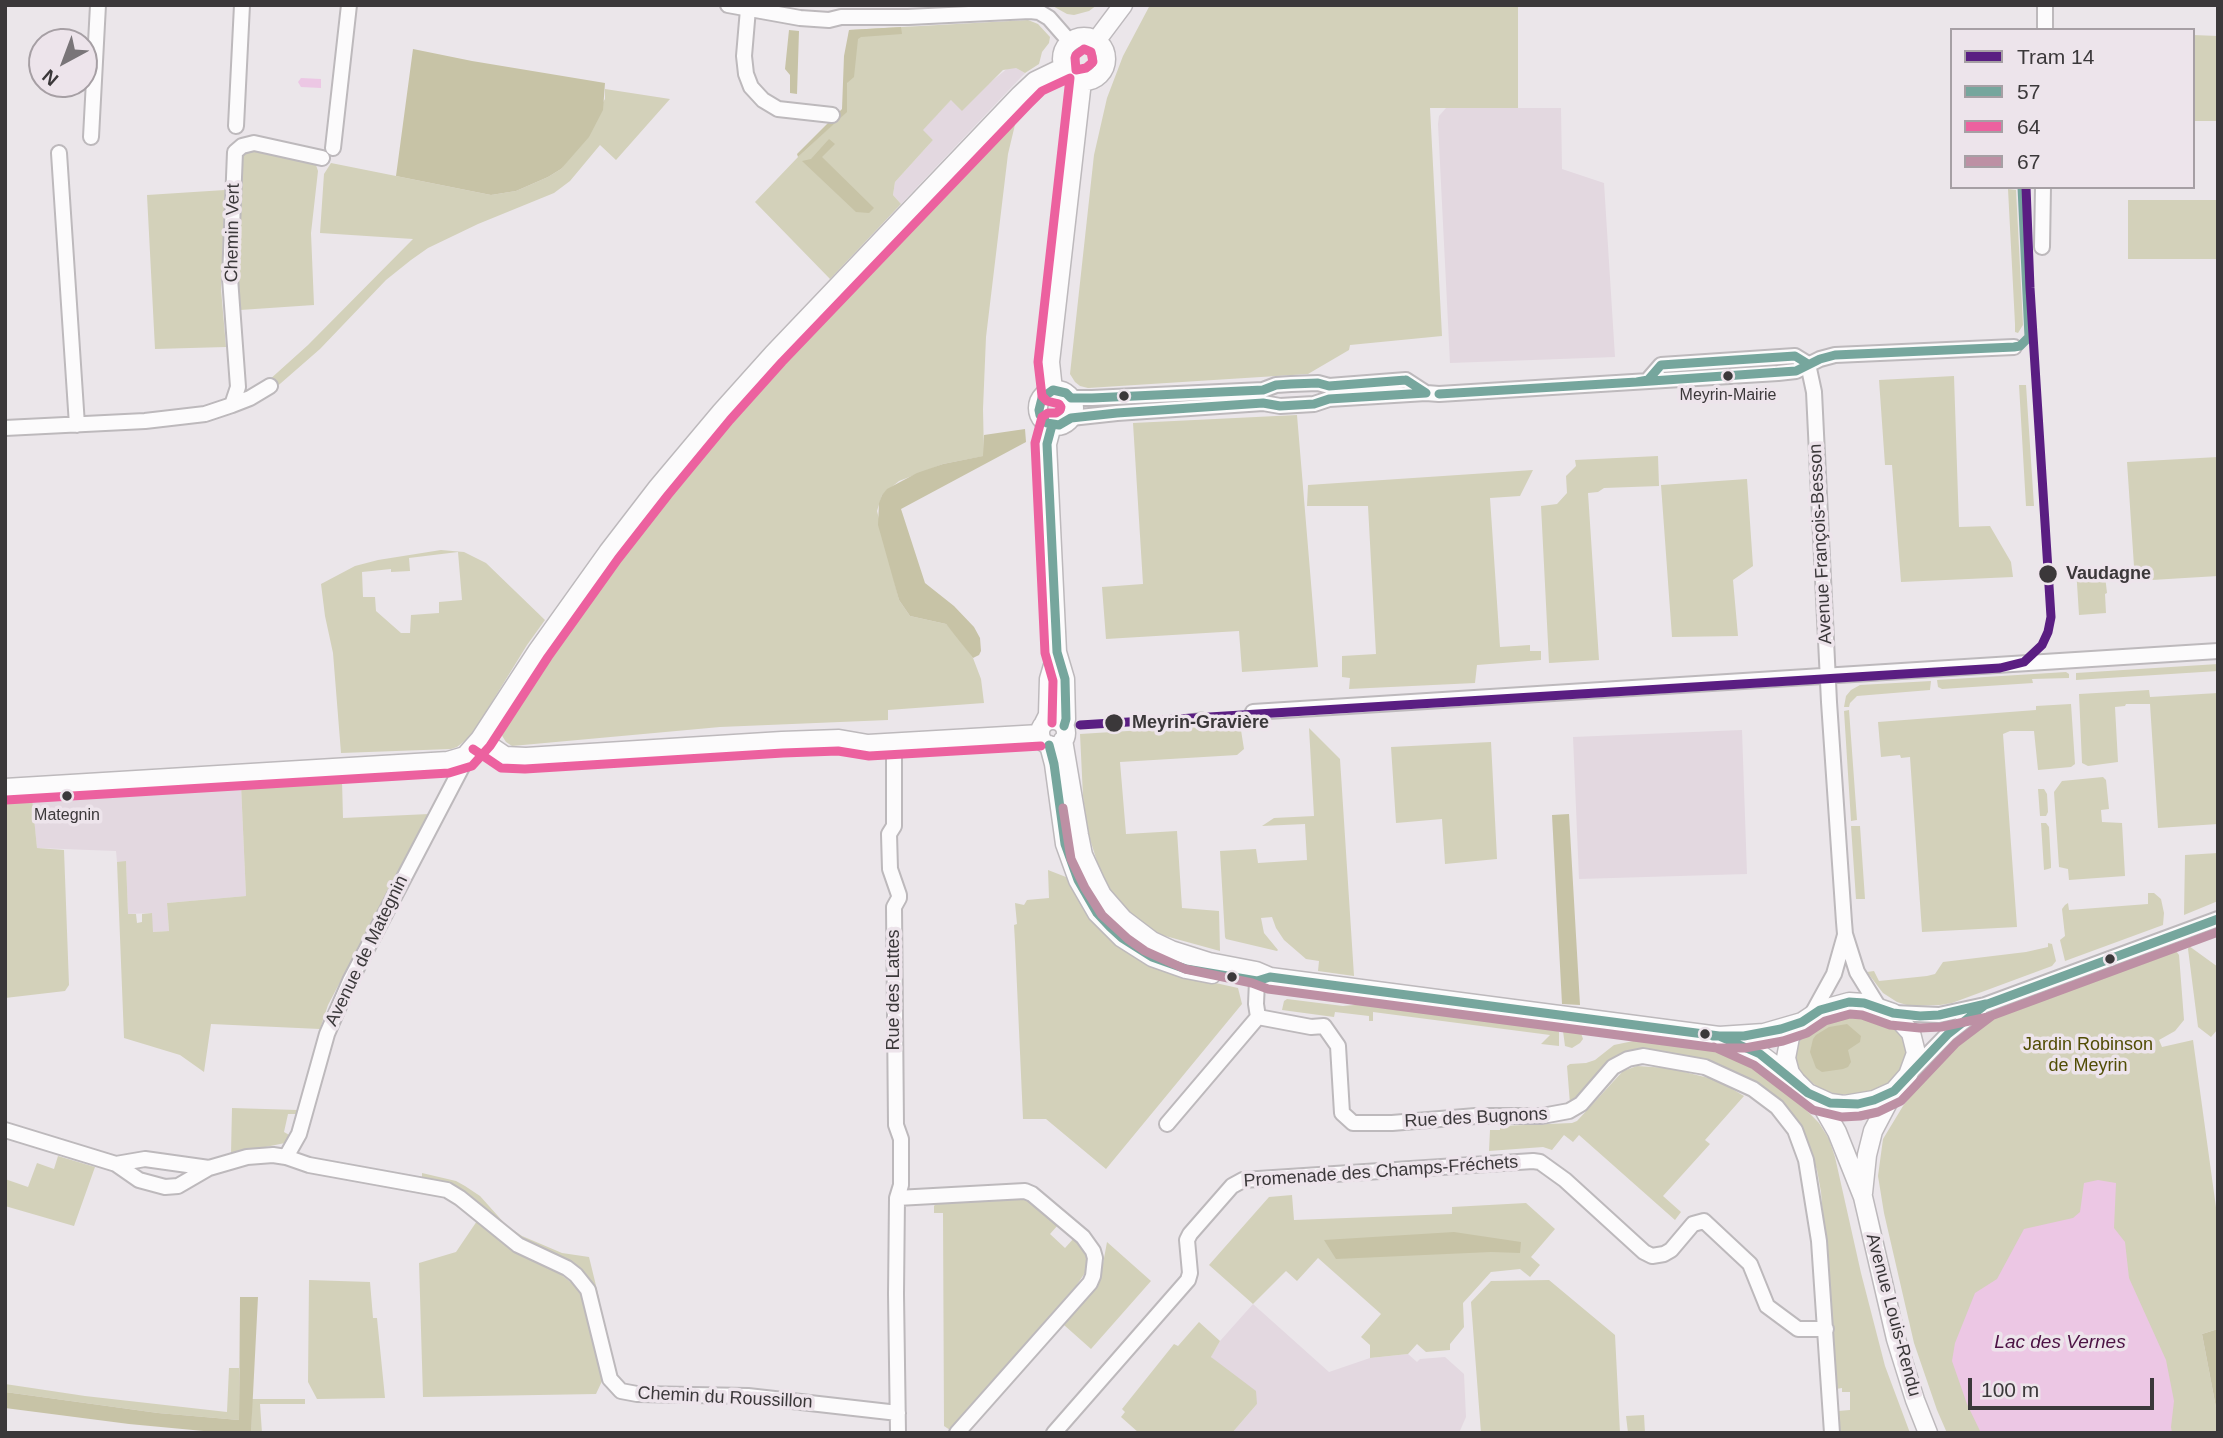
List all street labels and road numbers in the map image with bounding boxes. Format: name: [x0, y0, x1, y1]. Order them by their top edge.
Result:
street label: Chemin Vert: [221, 183, 245, 283]
street label: Avenue François-Besson: [1805, 443, 1837, 645]
street label: Avenue de Mategnin: [321, 872, 413, 1030]
street label: Rue des Lattes: [883, 929, 905, 1051]
street label: Rue des Bugnons: [1404, 1103, 1548, 1133]
street label: Promenade des Champs-Fréchets: [1243, 1152, 1519, 1192]
street label: Avenue Louis-Rendu: [1861, 1231, 1925, 1399]
street label: Chemin du Roussillon: [637, 1383, 813, 1413]

